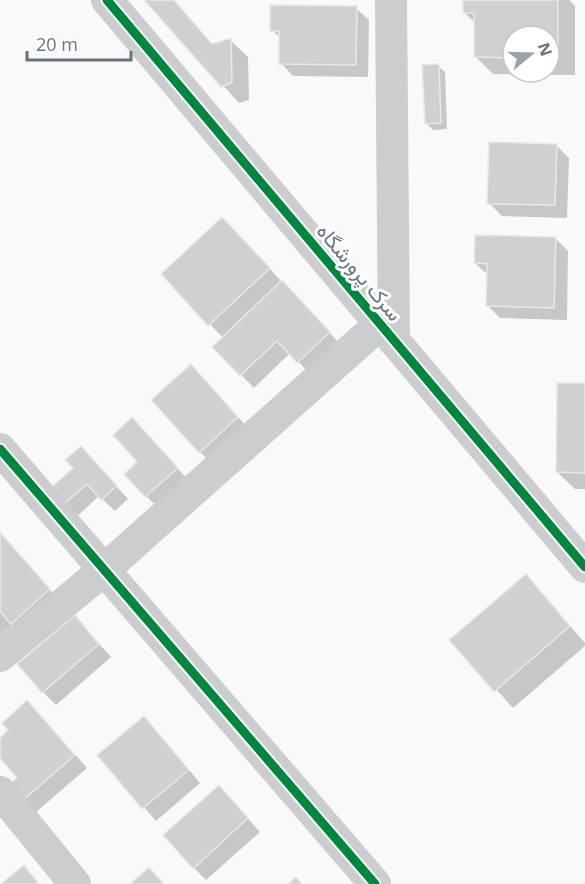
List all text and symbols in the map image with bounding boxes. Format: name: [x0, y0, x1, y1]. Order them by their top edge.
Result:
scale bar: [27, 24, 130, 62]
north arrow: [501, 24, 561, 84]
text: 20 m: [36, 32, 78, 56]
text: N: [533, 39, 558, 59]
street label: سرک پرورشگاه: [310, 217, 409, 327]

